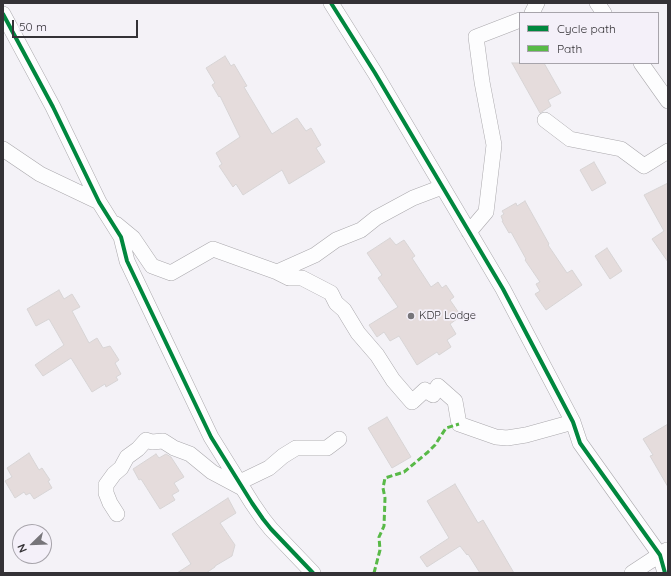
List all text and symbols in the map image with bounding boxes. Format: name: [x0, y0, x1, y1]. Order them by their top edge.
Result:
scale bar: [14, 12, 140, 38]
legend: [519, 12, 659, 64]
text: 50 m: [19, 19, 47, 34]
text: Cycle path: [557, 21, 616, 36]
text: Path: [557, 41, 582, 56]
place label: KDP Lodge: [419, 309, 476, 323]
marker: KDP Lodge: [406, 311, 416, 321]
north arrow: [12, 524, 52, 564]
text: N: [14, 542, 30, 555]

